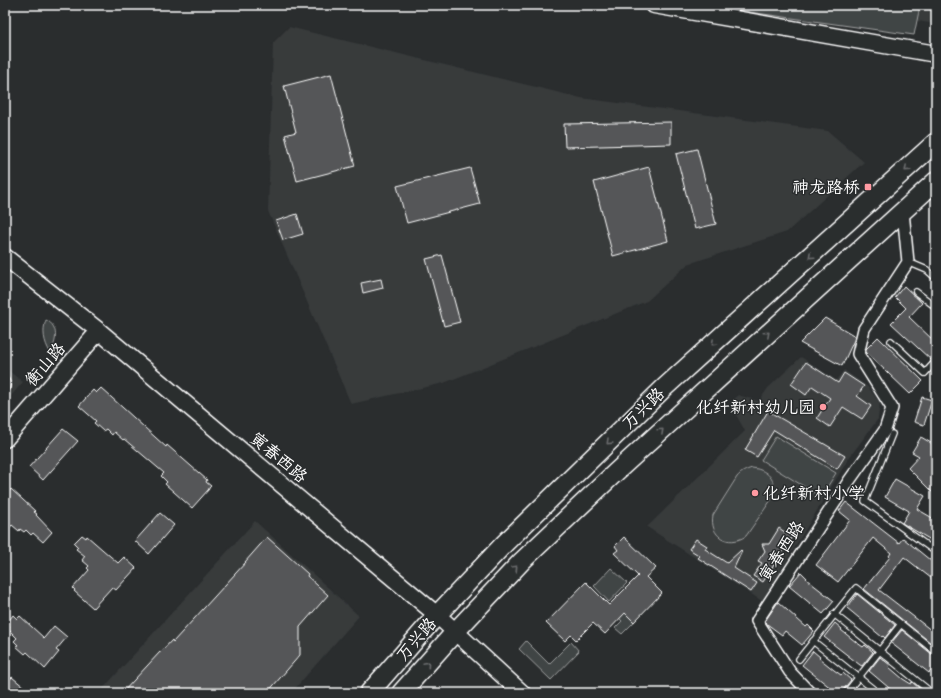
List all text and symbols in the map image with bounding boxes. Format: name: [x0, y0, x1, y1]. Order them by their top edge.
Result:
one-way arrow: [904, 164, 912, 171]
place label: 神龙路桥: [792, 177, 860, 197]
marker: 神龙路桥: [863, 182, 873, 192]
one-way arrow: [808, 251, 815, 258]
one-way arrow: [763, 332, 770, 339]
street label: 衡山路: [21, 338, 69, 390]
one-way arrow: [711, 338, 719, 346]
street label: 万兴路: [618, 383, 668, 433]
place label: 化纤新村幼儿园: [696, 397, 815, 417]
marker: 化纤新村幼儿园: [818, 402, 828, 412]
street label: 寅春西路: [247, 427, 311, 487]
one-way arrow: [656, 428, 664, 436]
one-way arrow: [606, 437, 614, 444]
place label: 化纤新村小学: [763, 483, 865, 503]
marker: 化纤新村小学: [750, 488, 760, 498]
street label: 寅春西路: [754, 517, 808, 585]
one-way arrow: [510, 565, 518, 573]
street label: 万兴路: [392, 613, 440, 665]
one-way arrow: [423, 661, 430, 668]

